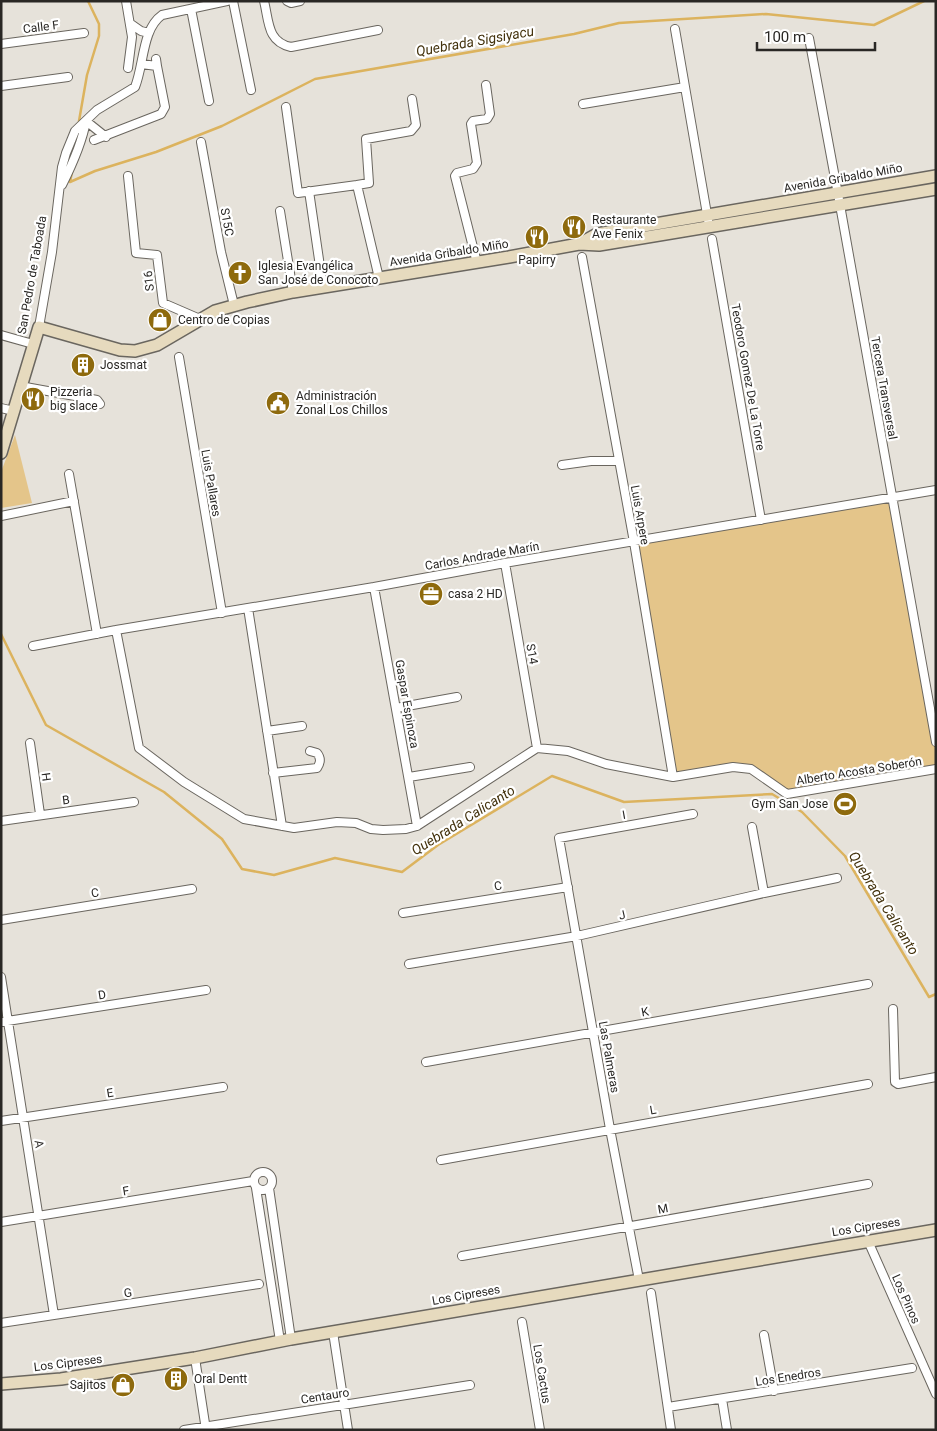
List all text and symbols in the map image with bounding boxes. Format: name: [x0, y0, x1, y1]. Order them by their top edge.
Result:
street label: Calle F: [22, 18, 60, 36]
scale bar: [757, 20, 874, 52]
water label: Quebrada Sigsiyacu: [415, 23, 536, 59]
text: 100 m: [764, 28, 806, 46]
street label: Avenida Gribaldo Miño: [783, 161, 904, 195]
street label: S15C: [218, 207, 236, 237]
place label: Restaurante Ave Fenix: [592, 213, 656, 241]
restaurant icon: Restaurante Ave Fenix: [561, 214, 587, 240]
street label: San Pedro de Taboada: [15, 215, 49, 335]
restaurant icon: Papirry: [524, 224, 550, 250]
street label: Avenida Gribaldo Miño: [389, 237, 510, 269]
place label: Papirry: [518, 253, 556, 267]
place label: Iglesia Evangélica San José de Conocoto: [258, 259, 378, 287]
church icon: Iglesia Evangélica San José de Conocoto: [227, 260, 253, 286]
street label: S16: [141, 270, 157, 292]
street label: Teodoro Gomez De La Torre: [728, 303, 768, 451]
shop icon: Centro de Copias: [147, 307, 173, 333]
place label: Centro de Copias: [178, 313, 270, 327]
street label: Tercera Transversal: [868, 335, 900, 441]
building icon: Jossmat: [70, 352, 96, 378]
place label: Jossmat: [100, 358, 147, 372]
place label: Pizzeria big slace: [50, 385, 98, 413]
restaurant icon: Pizzeria big slace: [20, 386, 46, 412]
place label: Administración Zonal Los Chillos: [296, 389, 388, 417]
public building icon: Administración Zonal Los Chillos: [265, 390, 291, 416]
street label: Luis Pallares: [198, 448, 224, 518]
street label: Luis Arpere: [628, 484, 652, 546]
street label: Carlos Andrade Marín: [424, 539, 540, 573]
office icon: casa 2 HD: [418, 581, 444, 607]
place label: casa 2 HD: [448, 587, 503, 601]
street label: S14: [523, 643, 541, 666]
street label: Gaspar Espinoza: [392, 659, 422, 749]
street label: Alberto Acosta Soberón: [795, 754, 923, 788]
street label: H: [38, 772, 54, 782]
water label: Quebrada Calicanto: [408, 782, 518, 858]
sports icon: Gym San Jose: [832, 791, 858, 817]
street label: B: [61, 793, 71, 807]
place label: Gym San Jose: [751, 797, 828, 811]
street label: I: [621, 808, 627, 822]
water label: Quebrada Calicanto: [846, 848, 922, 958]
street label: C: [493, 878, 503, 894]
street label: C: [90, 885, 100, 901]
street label: J: [617, 907, 627, 923]
street label: D: [97, 987, 107, 1003]
street label: K: [640, 1004, 650, 1020]
street label: Las Palmeras: [596, 1020, 622, 1094]
street label: E: [106, 1086, 115, 1100]
street label: L: [649, 1102, 658, 1117]
street label: A: [31, 1139, 47, 1149]
street label: F: [122, 1184, 131, 1198]
street label: M: [657, 1201, 669, 1217]
street label: Los Cipreses: [831, 1215, 901, 1239]
street label: Los Pinos: [889, 1272, 923, 1326]
street label: Los Cipreses: [431, 1282, 501, 1308]
street label: G: [123, 1285, 133, 1301]
street label: Los Cactus: [530, 1343, 554, 1405]
street label: Los Cipreses: [33, 1352, 103, 1374]
street label: Los Enedros: [754, 1365, 822, 1389]
building icon: Oral Dentt: [163, 1366, 189, 1392]
shop icon: Sajitos: [110, 1372, 136, 1398]
place label: Oral Dentt: [194, 1372, 247, 1386]
place label: Sajitos: [70, 1378, 106, 1392]
street label: Centauro: [300, 1385, 350, 1407]

